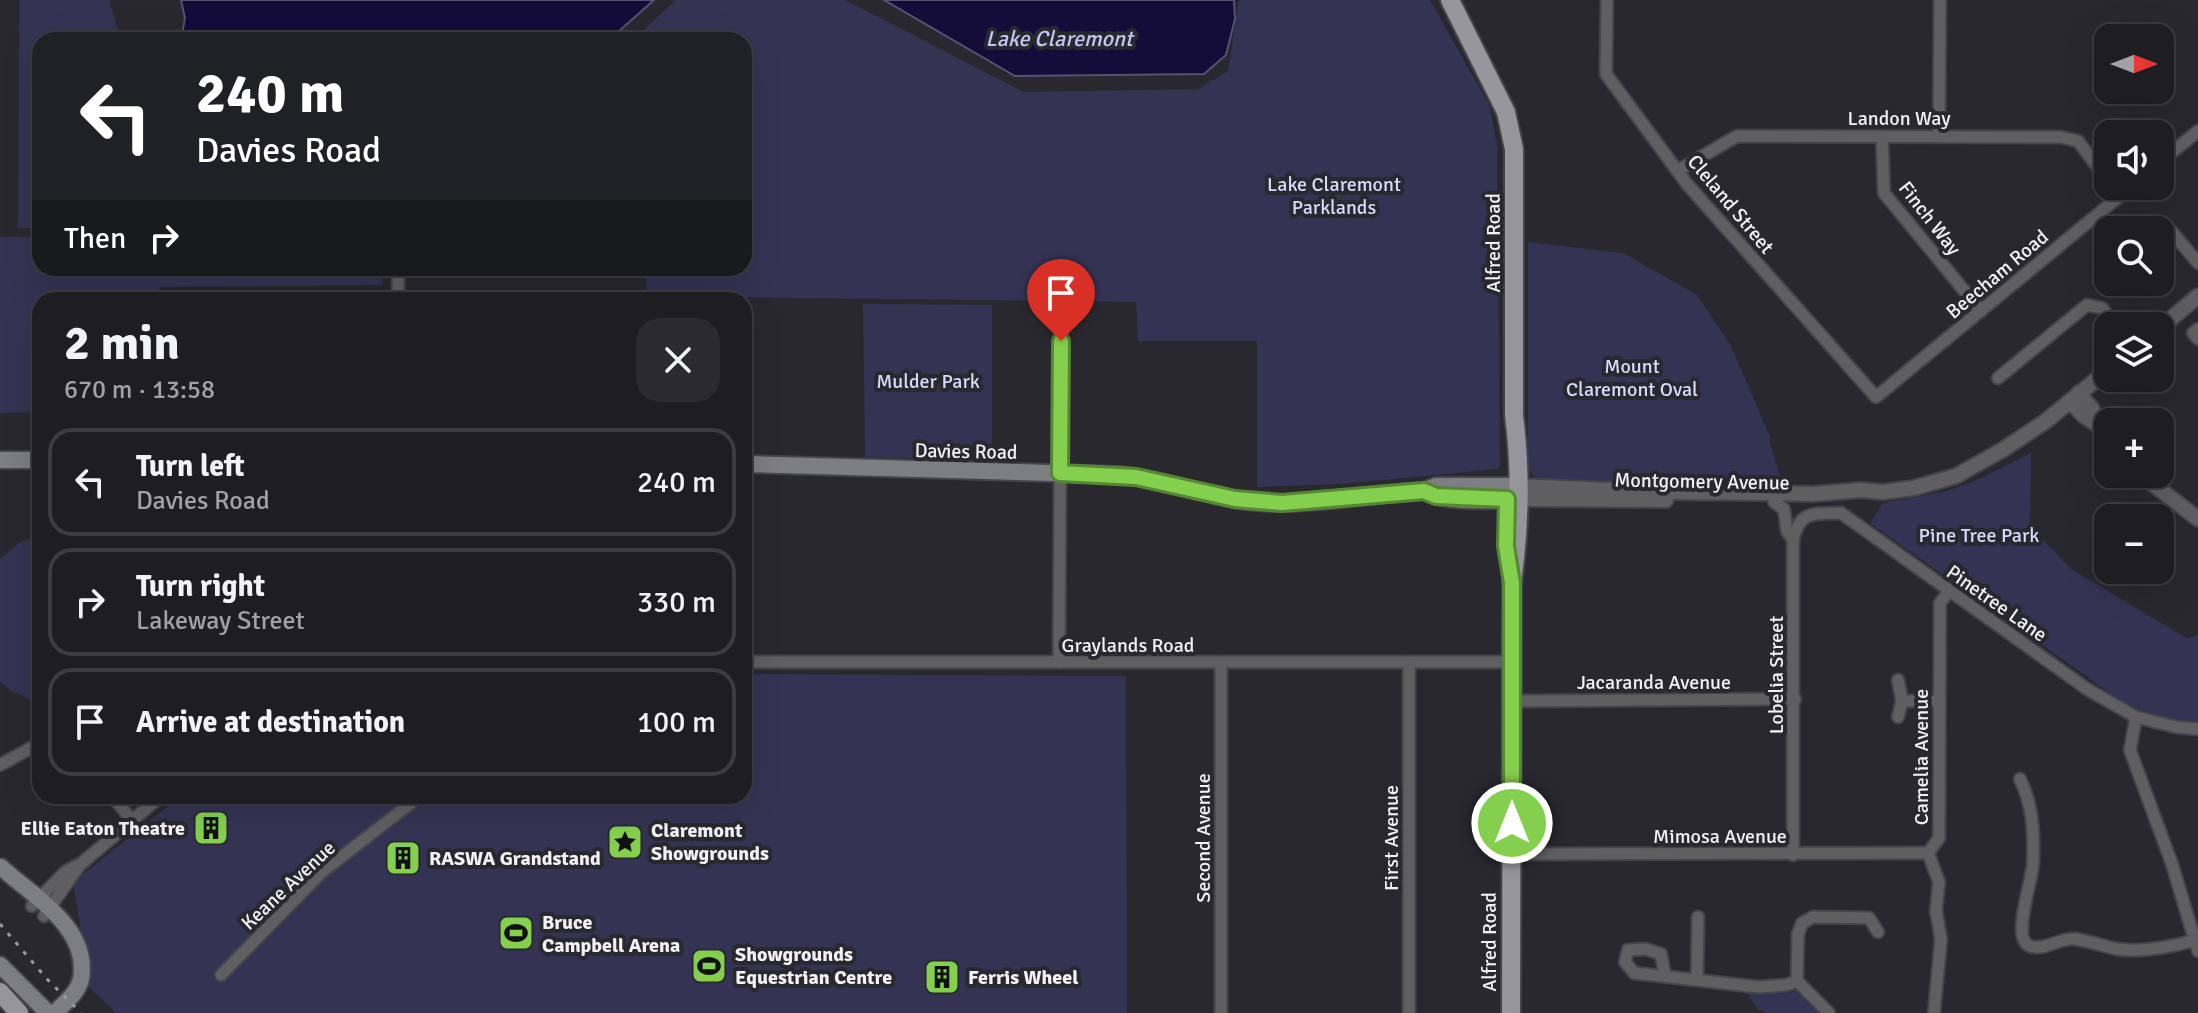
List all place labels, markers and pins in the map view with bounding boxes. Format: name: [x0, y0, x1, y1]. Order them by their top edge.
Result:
pin: [1027, 259, 1095, 341]
building icon: Ellie Eaton Theatre: [192, 809, 230, 847]
place label: Ellie Eaton Theatre: [20, 816, 185, 841]
place label: Claremont Showgrounds: [651, 818, 769, 866]
place icon: Claremont Showgrounds: [606, 823, 644, 861]
building icon: RASWA Grandstand: [384, 839, 422, 877]
place label: RASWA Grandstand: [429, 846, 601, 871]
place label: Bruce Campbell Arena: [542, 910, 680, 958]
sports icon: Bruce Campbell Arena: [497, 914, 535, 952]
place label: Showgrounds Equestrian Centre: [735, 942, 892, 990]
sports icon: Showgrounds Equestrian Centre: [690, 947, 728, 985]
building icon: Ferris Wheel: [923, 958, 961, 996]
place label: Ferris Wheel: [968, 965, 1079, 990]

